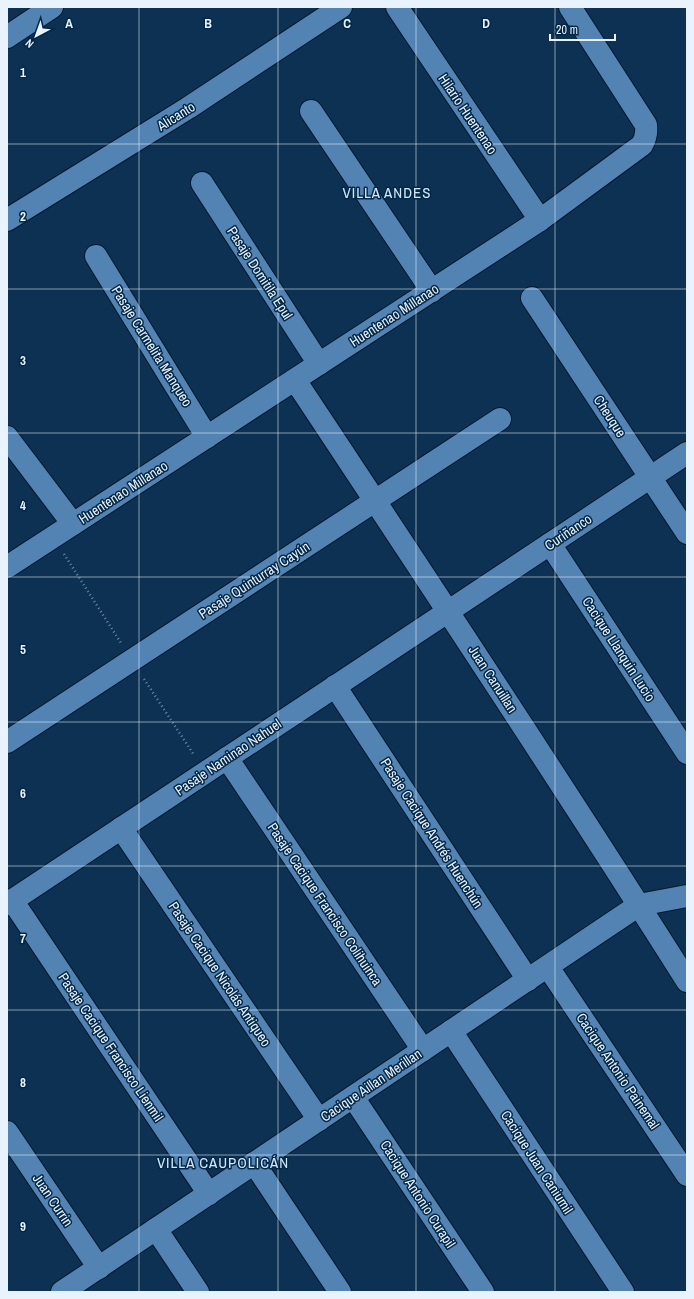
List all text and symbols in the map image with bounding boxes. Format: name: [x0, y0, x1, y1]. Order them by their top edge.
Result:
text: A: [65, 15, 73, 32]
text: B: [204, 15, 212, 32]
text: C: [343, 15, 351, 32]
text: D: [482, 15, 490, 32]
north arrow: [16, 16, 56, 56]
scale bar: [550, 16, 615, 42]
text: 20 m: [556, 22, 578, 38]
text: N: [22, 36, 36, 51]
text: 1: [20, 64, 26, 81]
street label: Hilario Huentenao: [434, 70, 502, 158]
street label: Alicanto: [153, 97, 198, 135]
district label: VILLA ANDES: [343, 182, 431, 203]
text: 2: [20, 208, 26, 225]
street label: Pasaje Domitila Epul: [223, 223, 297, 323]
street label: Huentenao Millanao: [346, 279, 442, 351]
street label: Pasaje Carmelita Manqueo: [108, 282, 196, 410]
text: 3: [20, 352, 26, 369]
street label: Cheuque: [590, 392, 630, 440]
street label: Huentenao Millanao: [75, 456, 171, 528]
text: 4: [20, 497, 26, 514]
street label: Curiñanco: [541, 510, 595, 554]
street label: Pasaje Quinturray Cayún: [195, 537, 313, 623]
street label: Cacique Llanquin Lucio: [578, 593, 660, 705]
text: 5: [20, 641, 26, 658]
street label: Juan Canuillan: [465, 642, 521, 716]
street label: Pasaje Naminao Nahuel: [171, 715, 285, 799]
street label: Pasaje Cacique Andrés Huenchún: [377, 754, 487, 912]
text: 6: [20, 785, 26, 802]
street label: Pasaje Cacique Francisco Colihuinca: [264, 819, 387, 989]
street label: Pasaje Cacique Nicolás Antiqueo: [165, 898, 275, 1050]
text: 7: [20, 930, 26, 947]
street label: Pasaje Cacique Francisco Lienmil: [54, 969, 168, 1125]
street label: Cacique Antonio Painemal: [572, 1009, 664, 1133]
street label: Cacique Aillan Merillan: [317, 1045, 425, 1125]
text: 8: [20, 1074, 26, 1091]
street label: Cacique Juan Caniumil: [497, 1107, 577, 1217]
street label: Cacique Antonio Curapil: [376, 1137, 460, 1251]
district label: VILLA CAUPOLICÁN: [157, 1152, 289, 1173]
street label: Juan Currin: [29, 1170, 77, 1230]
text: 9: [20, 1218, 26, 1235]

